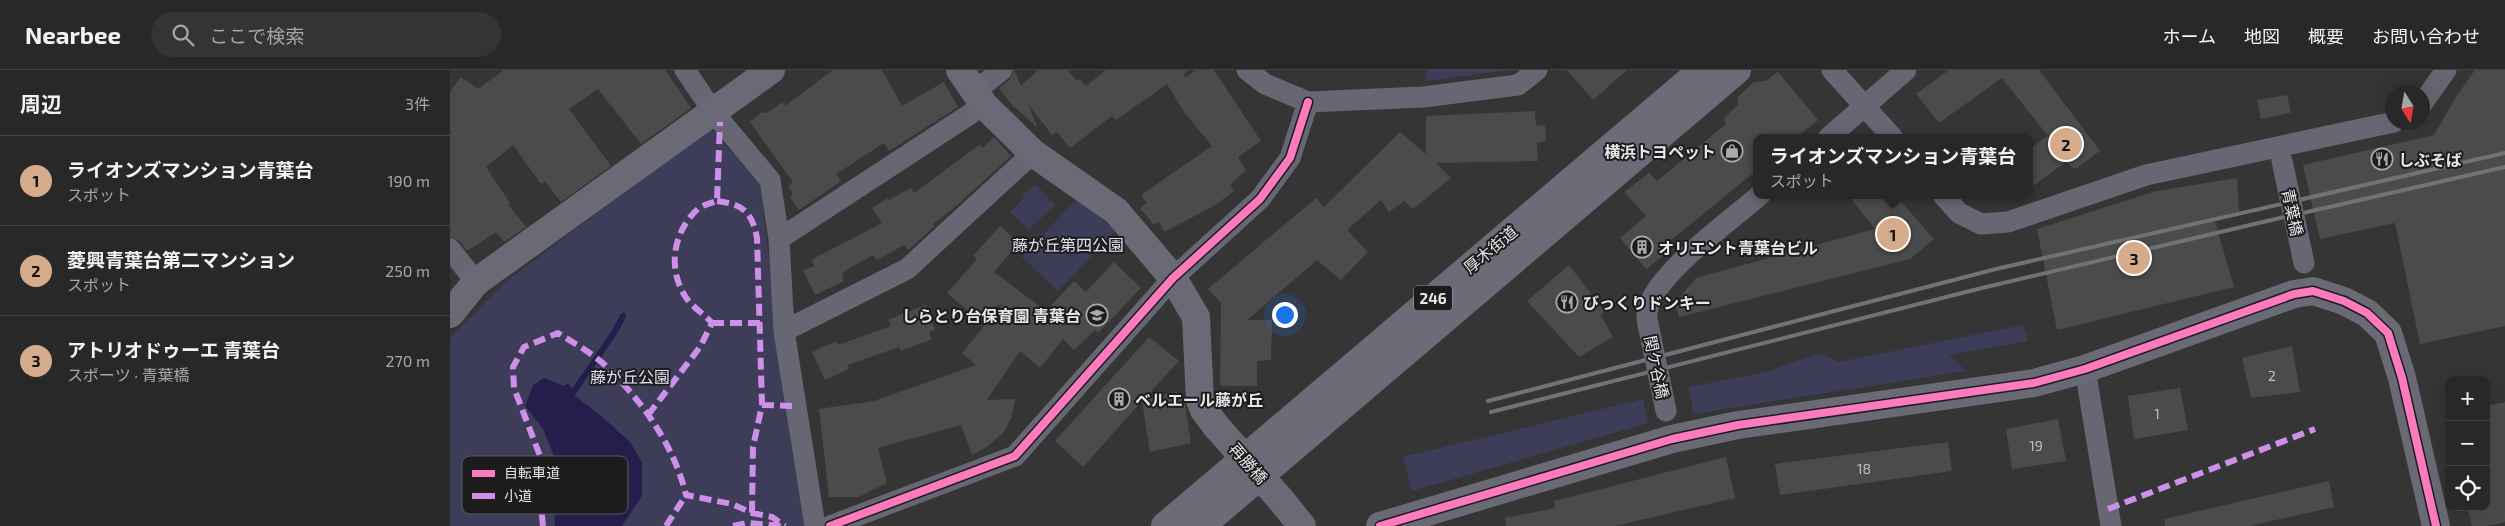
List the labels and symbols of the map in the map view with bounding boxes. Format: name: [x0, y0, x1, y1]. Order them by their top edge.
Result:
north arrow: [2385, 85, 2430, 130]
pin: 2: [2050, 125, 2082, 163]
shop icon: 横浜トヨペット: [1720, 139, 1744, 163]
place label: 横浜トヨペット: [1604, 142, 1716, 161]
restaurant icon: しぶそば: [2370, 147, 2394, 171]
place label: しぶそば: [2398, 150, 2462, 169]
street label: 青葉橋: [2279, 187, 2307, 237]
pin: 1: [1877, 215, 1909, 253]
street label: 厚木街道: [1459, 221, 1521, 277]
park label: 藤が丘第四公園: [1012, 235, 1124, 254]
building icon: オリエント青葉台ビル: [1630, 235, 1654, 259]
place label: オリエント青葉台ビル: [1658, 238, 1818, 257]
pin: 3: [2118, 239, 2150, 277]
road number: 246: [1414, 286, 1452, 310]
restaurant icon: びっくりドンキー: [1555, 290, 1579, 314]
place label: びっくりドンキー: [1583, 293, 1711, 312]
your location: [1272, 302, 1298, 328]
school or university icon: しらとり台保育園 青葉台: [1085, 303, 1109, 327]
place label: しらとり台保育園 青葉台: [902, 306, 1081, 325]
street label: 関ケ谷橋: [1641, 334, 1673, 400]
park label: 藤が丘公園: [590, 367, 670, 386]
house number: 2: [2268, 367, 2276, 384]
building icon: ベルエール藤が丘: [1107, 387, 1131, 411]
place label: ベルエール藤が丘: [1135, 390, 1263, 409]
house number: 1: [2154, 405, 2160, 422]
house number: 19: [2029, 437, 2043, 454]
street label: 再勝橋: [1226, 439, 1272, 487]
legend: [462, 456, 628, 514]
house number: 18: [1857, 460, 1871, 477]
text: 自転車道: [504, 464, 560, 481]
text: 小道: [504, 487, 532, 504]

